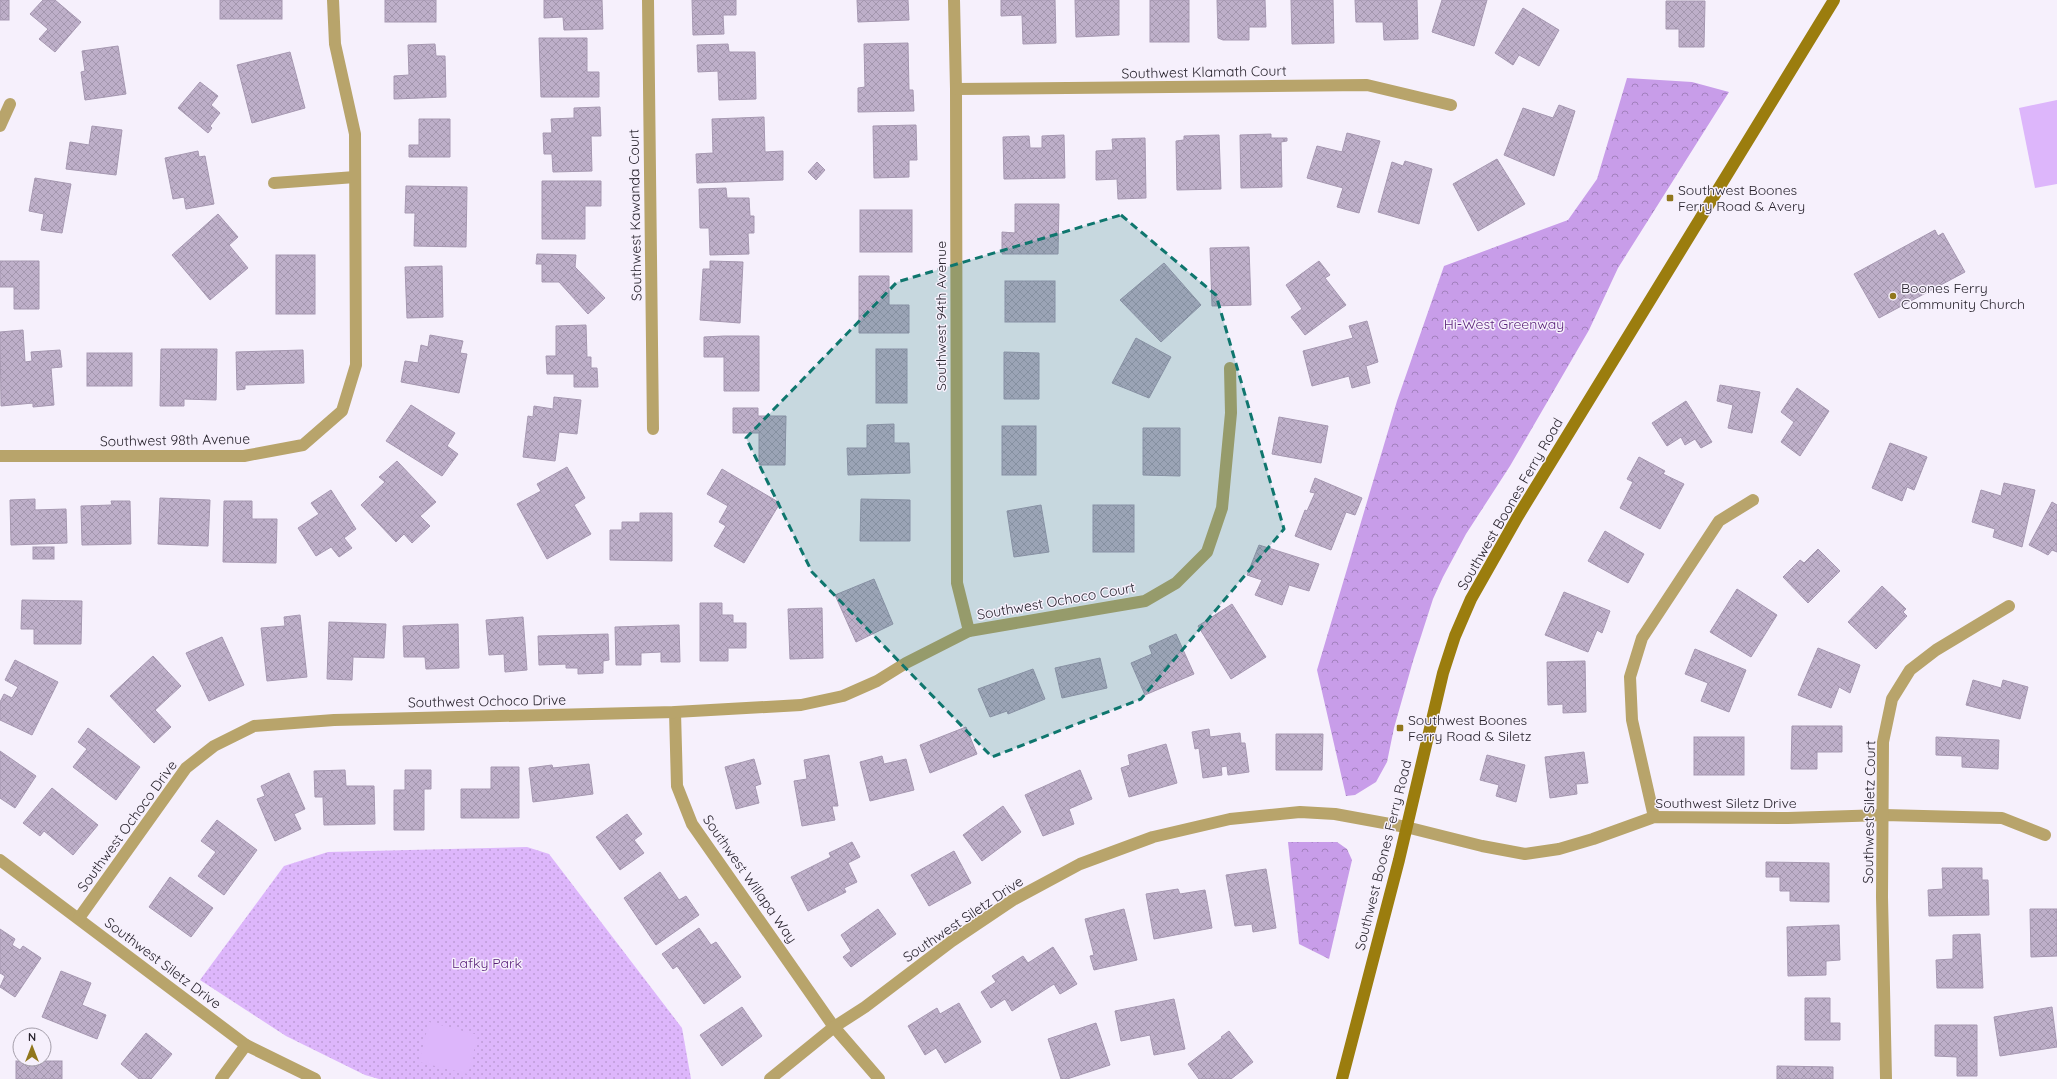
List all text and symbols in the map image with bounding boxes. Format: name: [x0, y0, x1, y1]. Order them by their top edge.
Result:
street label: Southwest Klamath Court: [1121, 62, 1287, 82]
street label: Southwest Kawanda Court: [624, 129, 646, 301]
place label: Southwest Boones Ferry Road & Avery: [1678, 181, 1805, 215]
marker: Southwest Boones Ferry Road & Avery: [1665, 193, 1675, 203]
street label: Southwest 94th Avenue: [932, 241, 950, 391]
place label: Boones Ferry Community Church: [1901, 279, 2025, 313]
marker: Boones Ferry Community Church: [1888, 291, 1898, 301]
park label: Hi-West Greenway: [1444, 315, 1564, 333]
street label: Southwest Boones Ferry Road: [1453, 415, 1567, 593]
street label: Southwest 98th Avenue: [100, 430, 250, 450]
street label: Southwest Ochoco Court: [976, 578, 1137, 624]
street label: Southwest Ochoco Drive: [408, 691, 566, 711]
place label: Southwest Boones Ferry Road & Siletz: [1408, 711, 1532, 745]
marker: Southwest Boones Ferry Road & Siletz: [1395, 723, 1405, 733]
street label: Southwest Siletz Court: [1859, 740, 1879, 884]
street label: Southwest Ochoco Drive: [73, 757, 181, 895]
street label: Southwest Boones Ferry Road: [1351, 758, 1415, 952]
street label: Southwest Siletz Drive: [1655, 794, 1797, 812]
street label: Southwest Willapa Way: [699, 811, 801, 947]
street label: Southwest Siletz Drive: [899, 872, 1027, 966]
street label: Southwest Siletz Drive: [101, 913, 225, 1013]
park label: Lafky Park: [452, 954, 522, 972]
north arrow: [12, 1027, 52, 1067]
text: N: [28, 1030, 36, 1044]

